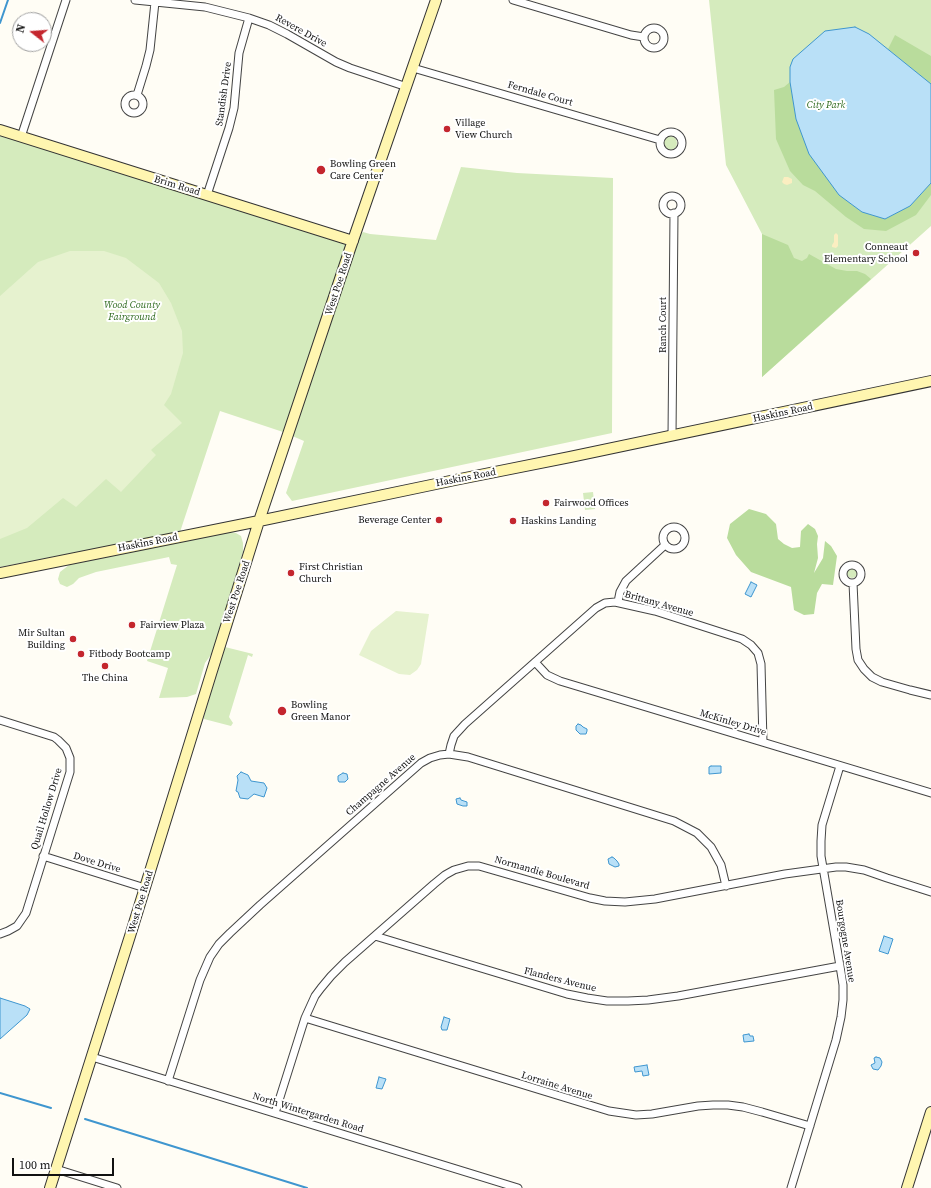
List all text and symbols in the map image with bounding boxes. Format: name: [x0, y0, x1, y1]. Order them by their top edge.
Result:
north arrow: [12, 12, 52, 52]
street label: Revere Drive: [273, 12, 329, 50]
text: N: [13, 23, 29, 35]
street label: Standish Drive: [214, 61, 234, 127]
street label: Ferndale Court: [506, 79, 574, 109]
park label: City Park: [807, 99, 845, 111]
place label: Village View Church: [455, 117, 512, 140]
marker: Village View Church: [442, 124, 452, 134]
place label: Bowling Green Care Center: [330, 158, 396, 182]
marker: Bowling Green Care Center: [315, 164, 327, 176]
street label: Brim Road: [153, 173, 201, 199]
place label: Conneaut Elementary School: [824, 241, 908, 264]
marker: Conneaut Elementary School: [911, 248, 921, 258]
street label: West Poe Road: [323, 251, 355, 317]
street label: Ranch Court: [657, 297, 669, 353]
park label: Wood County Fairground: [104, 299, 160, 322]
street label: Haskins Road: [752, 401, 814, 425]
street label: Haskins Road: [435, 466, 497, 490]
place label: Fairwood Offices: [554, 497, 629, 509]
marker: Fairwood Offices: [541, 498, 551, 508]
place label: Beverage Center: [358, 514, 431, 526]
marker: Beverage Center: [434, 515, 444, 525]
place label: Haskins Landing: [521, 515, 596, 527]
marker: Haskins Landing: [508, 516, 518, 526]
street label: Haskins Road: [117, 531, 179, 555]
street label: West Poe Road: [221, 559, 253, 625]
place label: First Christian Church: [299, 561, 363, 584]
marker: First Christian Church: [286, 568, 296, 578]
street label: Brittany Avenue: [623, 588, 695, 620]
place label: Fairview Plaza: [140, 619, 204, 631]
marker: Fairview Plaza: [127, 620, 137, 630]
place label: Mir Sultan Building: [18, 627, 65, 650]
marker: Mir Sultan Building: [68, 634, 78, 644]
place label: Fitbody Bootcamp: [89, 648, 170, 660]
marker: Fitbody Bootcamp: [76, 649, 86, 659]
marker: The China: [100, 661, 110, 671]
place label: The China: [82, 672, 128, 684]
place label: Bowling Green Manor: [291, 699, 350, 722]
marker: Bowling Green Manor: [276, 705, 288, 717]
street label: McKinley Drive: [698, 707, 768, 739]
street label: Champagne Avenue: [344, 751, 418, 819]
street label: Quail Hollow Drive: [29, 767, 65, 851]
street label: Dove Drive: [72, 850, 122, 876]
street label: Normandie Boulevard: [493, 854, 591, 892]
street label: West Poe Road: [126, 869, 156, 935]
street label: Bourgogne Avenue: [833, 899, 857, 983]
street label: Flanders Avenue: [523, 965, 597, 995]
street label: Lorraine Avenue: [520, 1069, 594, 1103]
street label: North Wintergarden Road: [251, 1090, 365, 1136]
scale bar: [14, 1150, 116, 1176]
text: 100 m: [19, 1157, 51, 1173]

